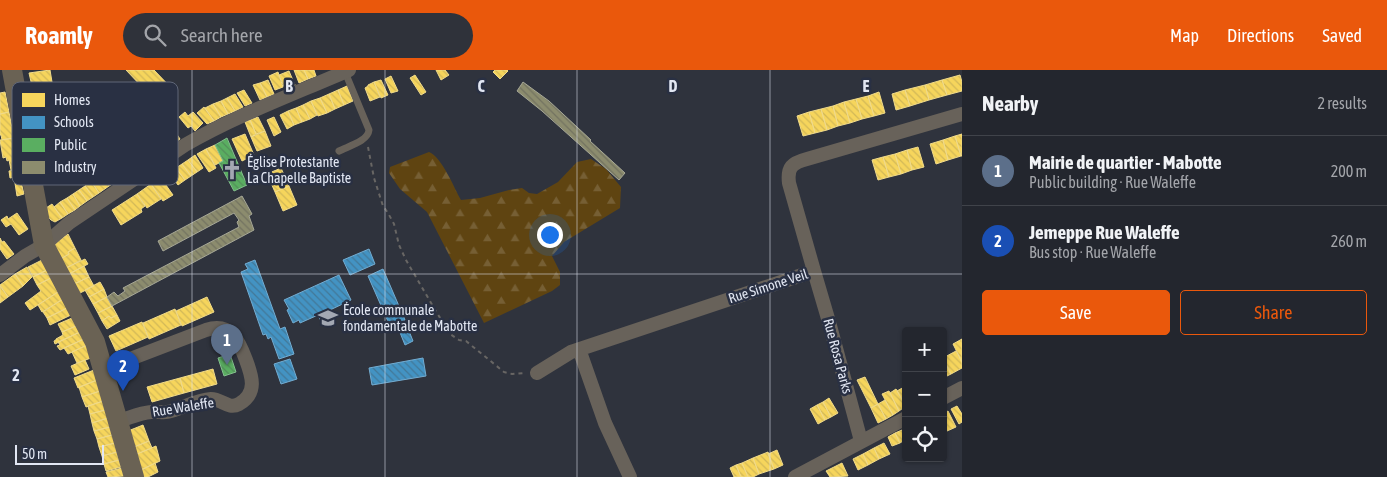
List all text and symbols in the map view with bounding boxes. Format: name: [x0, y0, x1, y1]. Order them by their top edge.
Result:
search box: [123, 13, 473, 58]
icon: search: [141, 21, 169, 49]
text: Roamly: [25, 22, 93, 49]
text: Search here: [181, 24, 263, 46]
text: Map: [1170, 25, 1199, 46]
text: Directions: [1227, 25, 1294, 46]
text: Saved: [1322, 25, 1362, 46]
text: B: [285, 77, 293, 95]
text: C: [477, 77, 485, 95]
text: D: [669, 77, 678, 95]
text: E: [863, 77, 870, 95]
legend: [12, 82, 178, 185]
text: Nearby: [982, 91, 1038, 115]
text: Homes: [54, 92, 90, 108]
text: 2 results: [1317, 94, 1367, 112]
text: Schools: [54, 114, 94, 130]
text: Public: [54, 137, 87, 153]
text: Mairie de quartier - Mabotte: [1029, 151, 1222, 173]
place label: Église Protestante La Chapelle Baptiste: [247, 154, 351, 186]
text: Industry: [54, 159, 97, 175]
church icon: Église Protestante La Chapelle Baptiste: [221, 159, 243, 181]
text: 1: [994, 162, 1002, 180]
text: 200 m: [1331, 162, 1367, 180]
text: Public building · Rue Waleffe: [1029, 173, 1196, 191]
text: Jemeppe Rue Waleffe: [1029, 221, 1180, 243]
your location: [537, 222, 563, 248]
text: 2: [994, 232, 1002, 250]
text: 260 m: [1331, 232, 1367, 250]
text: Bus stop · Rue Waleffe: [1029, 243, 1156, 261]
street label: Rue Simone Veil: [726, 266, 810, 306]
button: Save: [982, 290, 1170, 335]
button: Share: [1180, 290, 1367, 335]
place label: École communale fondamentale de Mabotte: [343, 302, 477, 334]
school or university icon: École communale fondamentale de Mabotte: [317, 307, 339, 329]
street label: Rue Rosa Parks: [820, 317, 856, 395]
pin: 1: [211, 324, 243, 365]
map controls: [902, 327, 947, 462]
button: +: [902, 327, 947, 372]
pin: 2: [107, 350, 139, 391]
text: 2: [12, 366, 20, 384]
button: −: [902, 372, 947, 417]
street label: Rue Waleffe: [151, 394, 215, 420]
button: locate: [902, 417, 947, 462]
scale bar: [15, 442, 104, 465]
text: 50 m: [22, 446, 47, 462]

